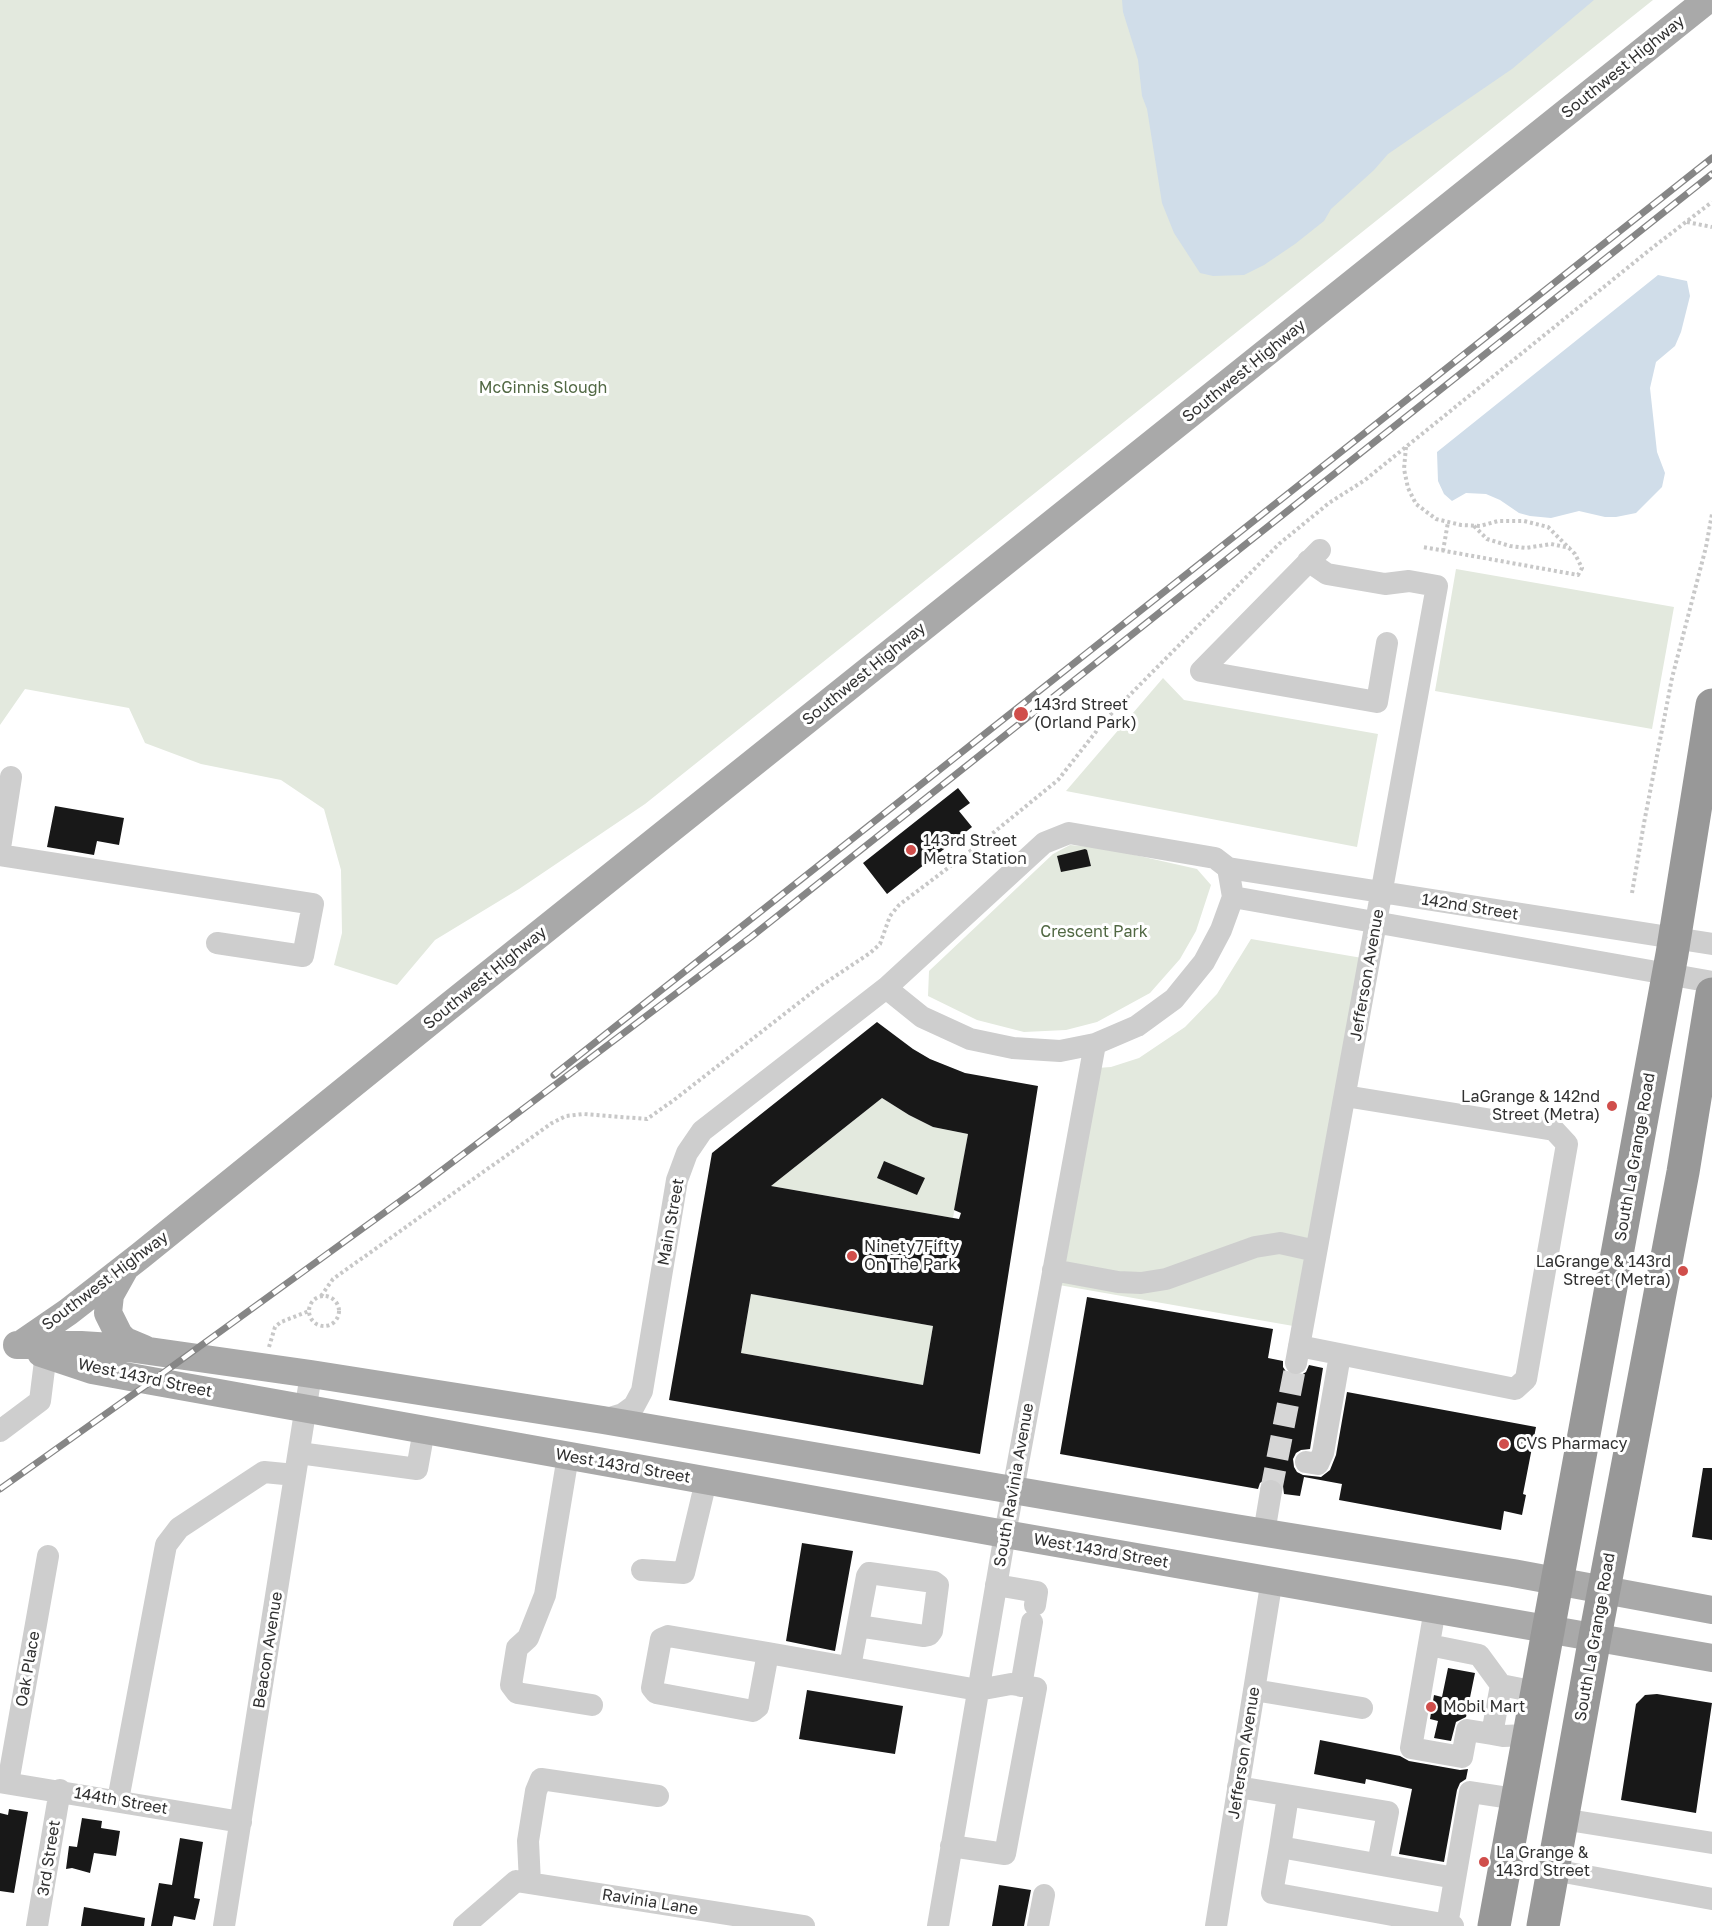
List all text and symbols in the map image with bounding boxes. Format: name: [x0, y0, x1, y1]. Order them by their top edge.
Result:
street label: Southwest Highway: [1558, 11, 1688, 123]
street label: Southwest Highway: [1179, 315, 1309, 427]
park label: McGinnis Slough: [479, 378, 607, 398]
street label: Southwest Highway: [799, 618, 929, 730]
place label: 143rd Street (Orland Park): [1034, 695, 1137, 733]
marker: 143rd Street (Orland Park): [1012, 705, 1030, 723]
place label: 143rd Street Metra Station: [923, 831, 1027, 869]
marker: 143rd Street Metra Station: [904, 843, 918, 857]
street label: 142nd Street: [1420, 890, 1520, 924]
street label: Jefferson Avenue: [1346, 908, 1388, 1042]
street label: Southwest Highway: [420, 922, 550, 1034]
park label: Crescent Park: [1040, 922, 1148, 942]
street label: South La Grange Road: [1611, 1071, 1659, 1243]
place label: LaGrange & 142nd Street (Metra): [1461, 1087, 1600, 1125]
marker: LaGrange & 142nd Street (Metra): [1605, 1099, 1619, 1113]
street label: Main Street: [654, 1177, 688, 1267]
street label: Southwest Highway: [38, 1227, 172, 1335]
place label: Ninety7Fifty On The Park: [864, 1237, 959, 1275]
marker: Ninety7Fifty On The Park: [845, 1249, 859, 1263]
place label: LaGrange & 143rd Street (Metra): [1536, 1252, 1671, 1290]
marker: LaGrange & 143rd Street (Metra): [1676, 1264, 1690, 1278]
street label: West 143rd Street: [76, 1354, 214, 1402]
street label: South Ravinia Avenue: [990, 1402, 1038, 1568]
place label: CVS Pharmacy: [1516, 1434, 1627, 1454]
marker: CVS Pharmacy: [1497, 1437, 1511, 1451]
street label: West 143rd Street: [554, 1445, 692, 1487]
street label: West 143rd Street: [1032, 1530, 1170, 1572]
street label: South La Grange Road: [1571, 1551, 1619, 1723]
street label: Beacon Avenue: [249, 1590, 287, 1710]
street label: Oak Place: [12, 1630, 44, 1708]
street label: Jefferson Avenue: [1224, 1686, 1264, 1820]
place label: Mobil Mart: [1443, 1697, 1525, 1717]
marker: Mobil Mart: [1424, 1700, 1438, 1714]
street label: 144th Street: [73, 1783, 169, 1819]
street label: 3rd Street: [34, 1819, 64, 1897]
place label: La Grange & 143rd Street: [1496, 1843, 1590, 1881]
marker: La Grange & 143rd Street: [1477, 1855, 1491, 1869]
street label: Ravinia Lane: [600, 1885, 700, 1919]

